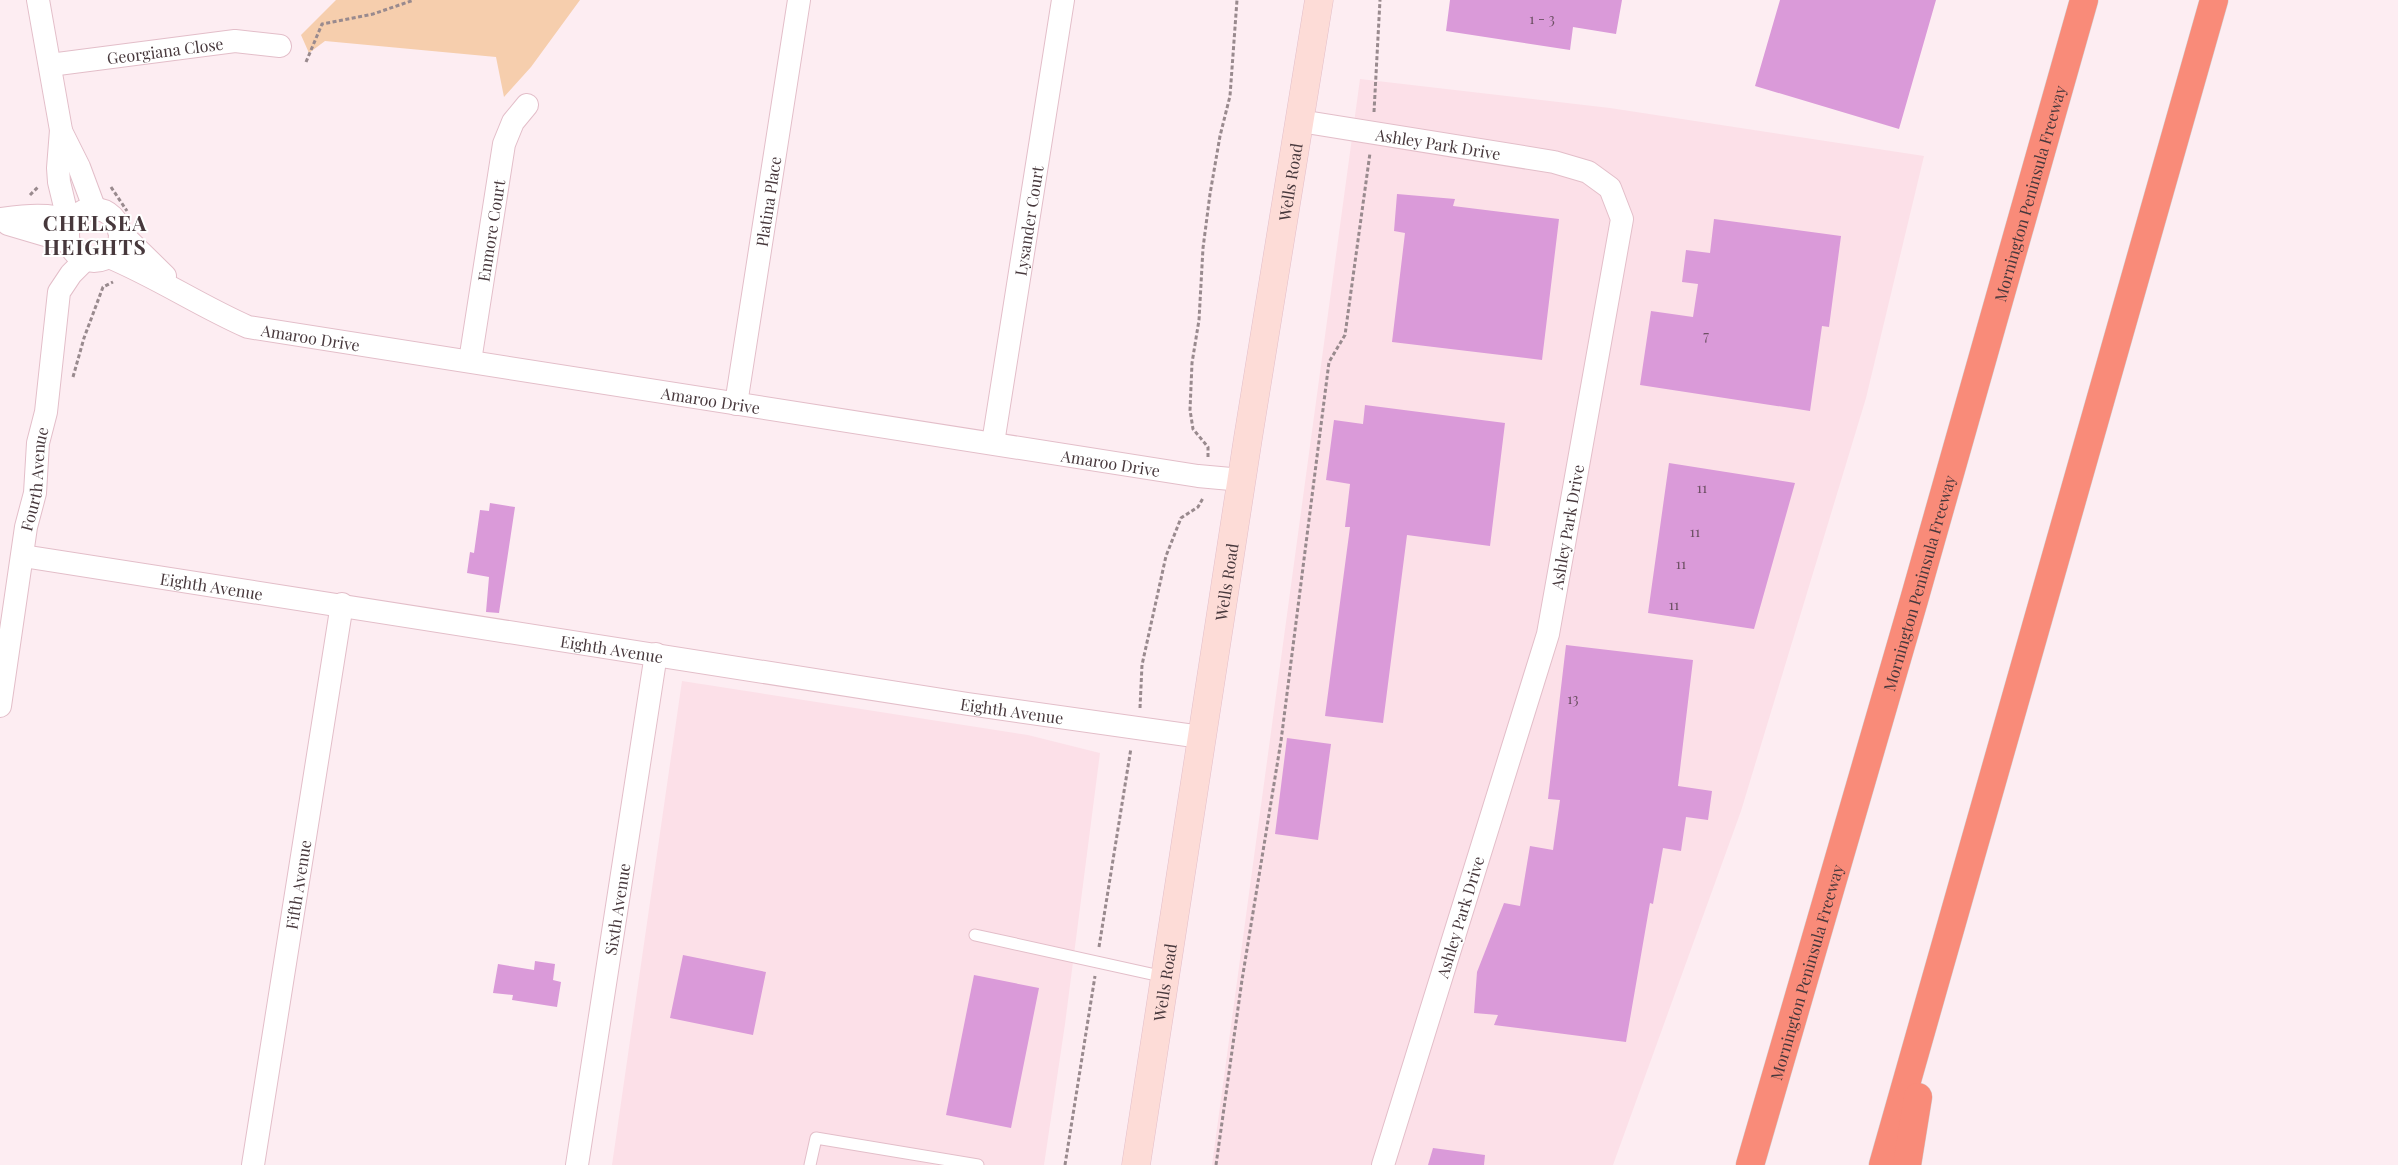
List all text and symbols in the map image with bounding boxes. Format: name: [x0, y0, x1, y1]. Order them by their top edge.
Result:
house number: 1 - 3: [1529, 9, 1555, 28]
street label: Georgiana Close: [106, 32, 225, 68]
street label: Mornington Peninsula Freeway: [1989, 83, 2070, 304]
street label: Ashley Park Drive: [1373, 123, 1502, 164]
street label: Wells Road: [1273, 142, 1306, 223]
street label: Platina Place: [750, 155, 785, 248]
street label: Lysander Court: [1009, 164, 1047, 277]
street label: Enmore Court: [472, 178, 509, 283]
district label: CHELSEA HEIGHTS: [43, 208, 147, 260]
street label: Amaroo Drive: [259, 319, 362, 355]
house number: 7: [1703, 326, 1709, 345]
street label: Amaroo Drive: [659, 381, 762, 418]
street label: Fourth Avenue: [15, 424, 52, 533]
street label: Amaroo Drive: [1059, 444, 1162, 480]
street label: Ashley Park Drive: [1546, 463, 1588, 592]
street label: Mornington Peninsula Freeway: [1878, 472, 1959, 693]
house number: 11: [1697, 478, 1707, 497]
house number: 11: [1690, 522, 1700, 541]
street label: Wells Road: [1209, 542, 1242, 623]
house number: 11: [1676, 554, 1686, 573]
street label: Eighth Avenue: [159, 567, 265, 604]
house number: 11: [1669, 595, 1679, 614]
street label: Eighth Avenue: [559, 630, 665, 667]
house number: 13: [1567, 689, 1579, 708]
street label: Eighth Avenue: [959, 692, 1065, 728]
street label: Fifth Avenue: [280, 838, 315, 931]
street label: Ashley Park Drive: [1431, 853, 1489, 981]
street label: Sixth Avenue: [599, 861, 634, 957]
street label: Mornington Peninsula Freeway: [1765, 862, 1847, 1082]
street label: Wells Road: [1148, 942, 1181, 1023]

